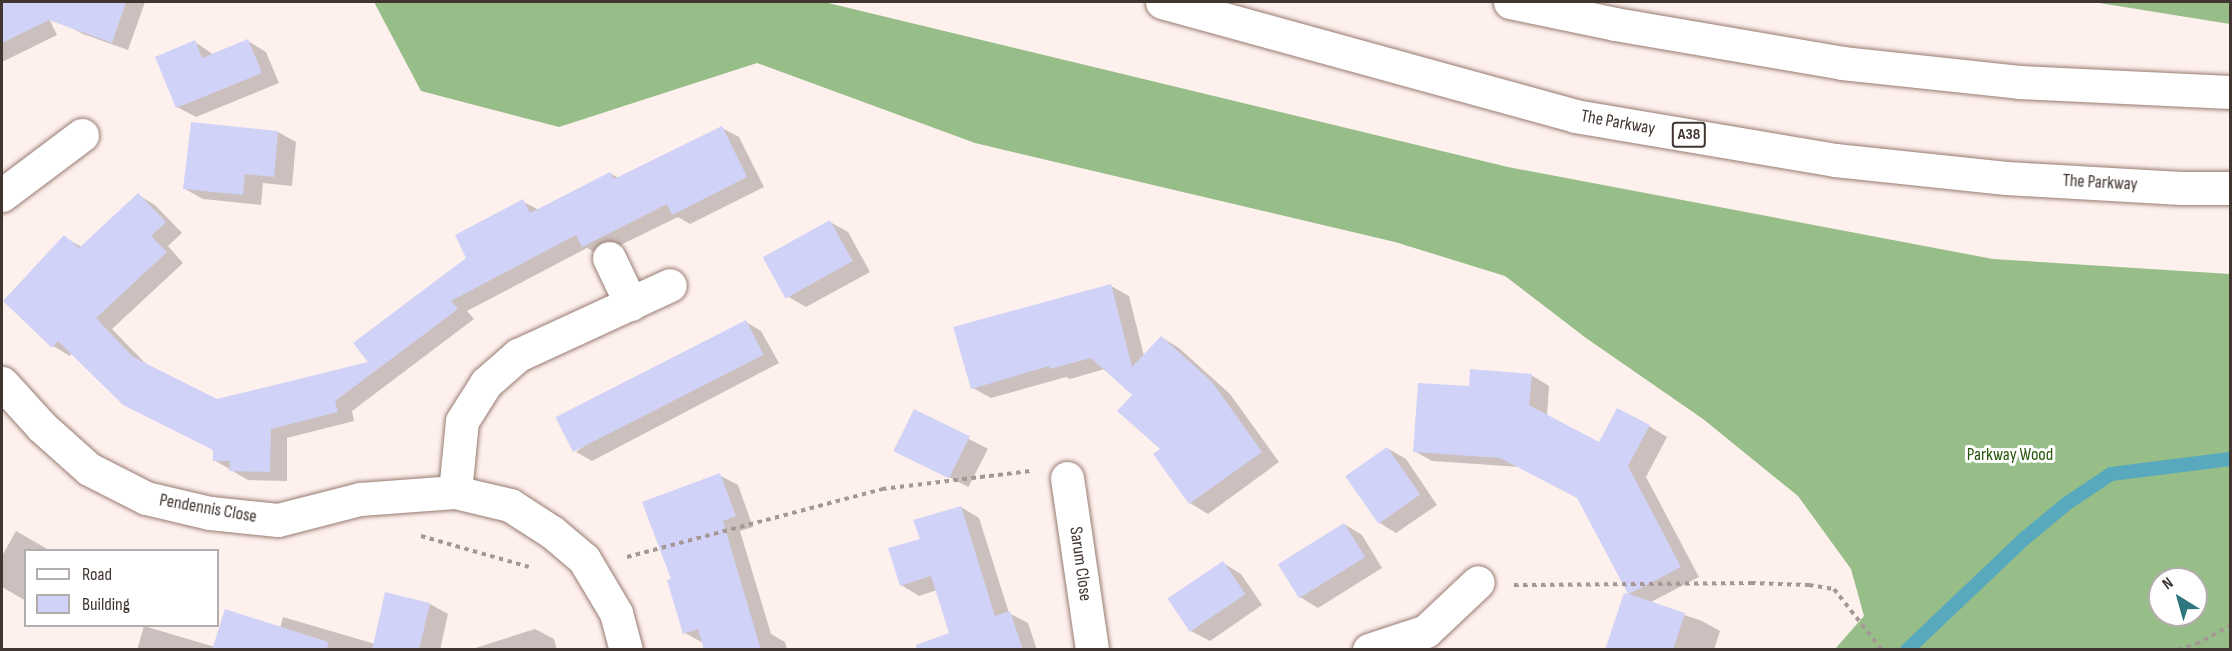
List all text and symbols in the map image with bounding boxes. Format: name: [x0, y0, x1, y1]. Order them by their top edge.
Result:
street label: The Parkway: [1579, 106, 1657, 140]
road number: A38: [1671, 122, 1707, 148]
street label: The Parkway: [2062, 170, 2138, 196]
park label: Parkway Wood: [1967, 444, 2053, 466]
street label: Pendennis Close: [158, 490, 258, 528]
street label: Sarum Close: [1064, 525, 1096, 603]
legend: [24, 549, 219, 627]
text: Road: [82, 564, 112, 585]
north arrow: [2148, 567, 2208, 627]
text: N: [2159, 574, 2177, 594]
text: Building: [82, 594, 130, 615]

